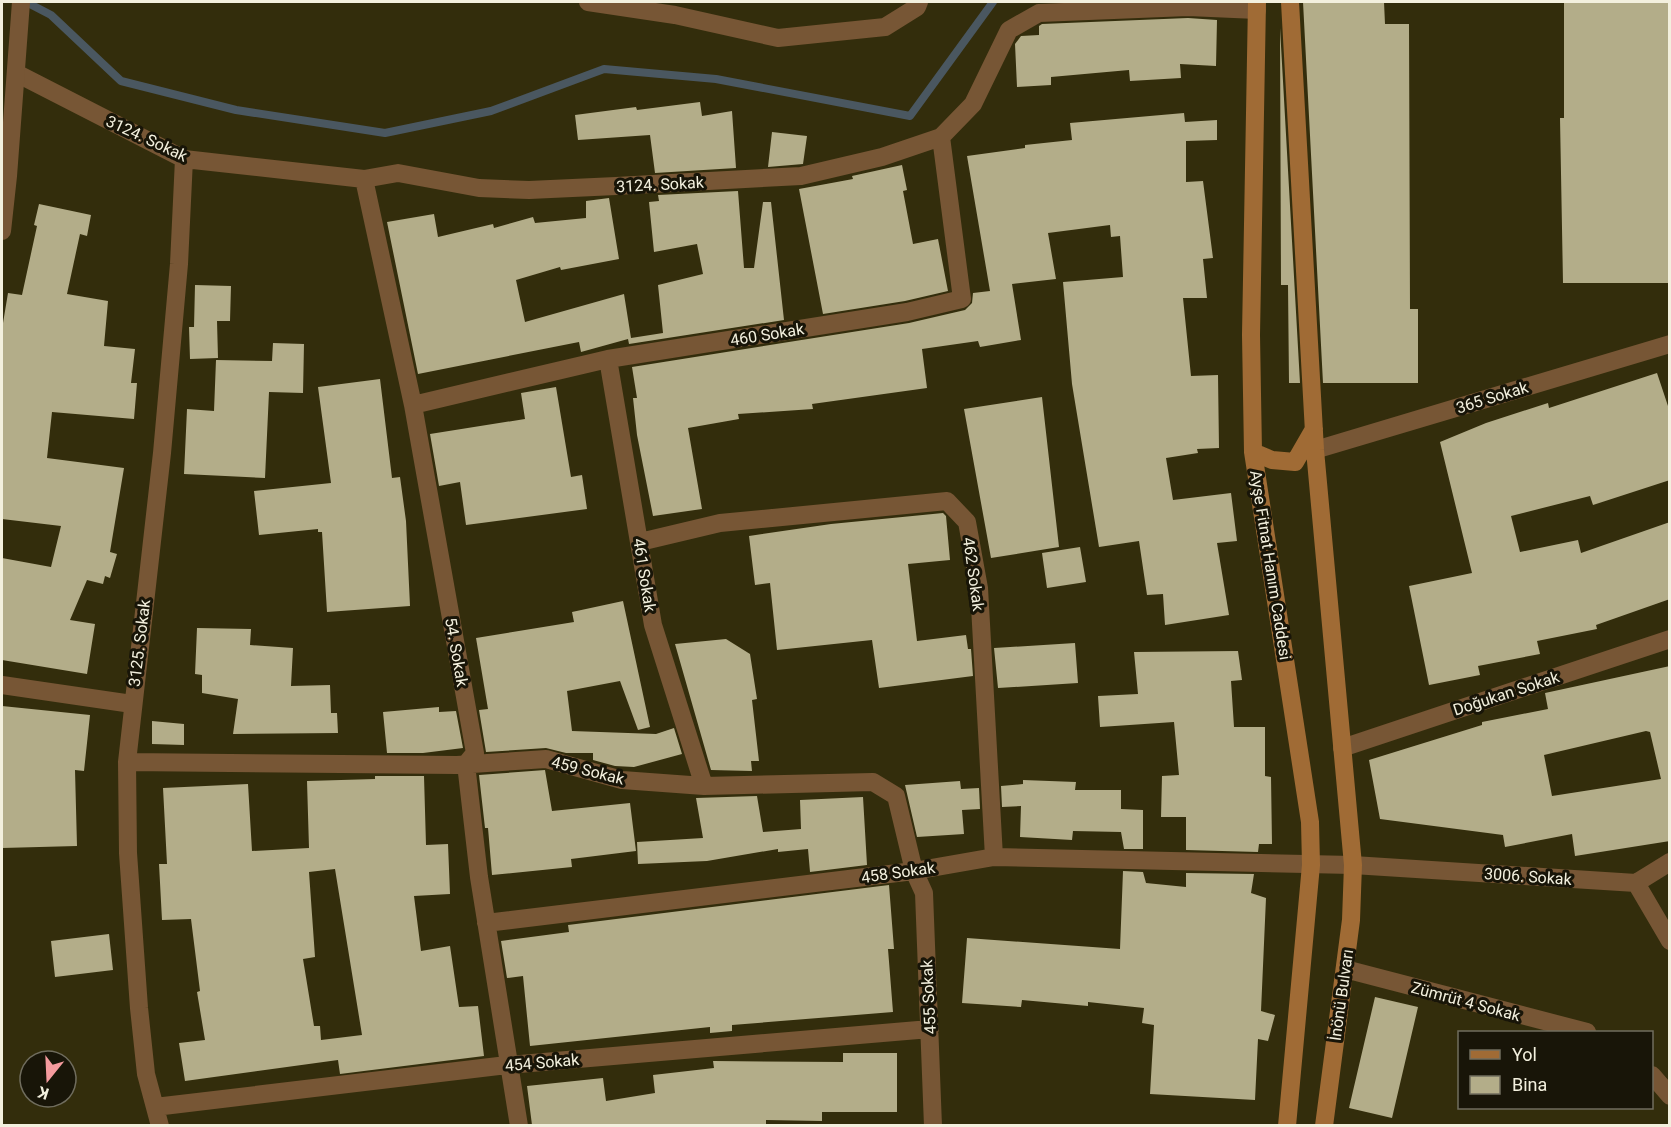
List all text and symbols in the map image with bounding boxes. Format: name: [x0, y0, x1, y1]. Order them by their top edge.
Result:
street label: 3124. Sokak: [103, 111, 191, 166]
street label: 3124. Sokak: [616, 173, 705, 196]
street label: 460 Sokak: [729, 319, 806, 350]
street label: 365 Sokak: [1454, 377, 1531, 417]
street label: Ayşe Fitnat Hanım Caddesi: [1246, 469, 1295, 661]
street label: 462 Sokak: [959, 536, 988, 613]
street label: 461 Sokak: [629, 537, 660, 614]
street label: 3125. Sokak: [125, 597, 154, 688]
street label: 54. Sokak: [441, 616, 472, 689]
street label: Doğukan Sokak: [1451, 667, 1563, 720]
street label: 459 Sokak: [549, 752, 627, 789]
street label: 458 Sokak: [860, 858, 937, 887]
street label: 3006. Sokak: [1484, 864, 1573, 889]
street label: İnönü Bulvarı: [1326, 948, 1357, 1042]
street label: 455 Sokak: [917, 958, 940, 1035]
street label: Zümrüt 4 Sokak: [1409, 978, 1523, 1025]
legend: [1458, 1031, 1653, 1109]
text: Yol: [1512, 1044, 1537, 1065]
north arrow: [18, 1049, 78, 1109]
street label: 454 Sokak: [504, 1050, 581, 1075]
text: Bina: [1512, 1074, 1547, 1095]
text: K: [35, 1082, 51, 1103]

